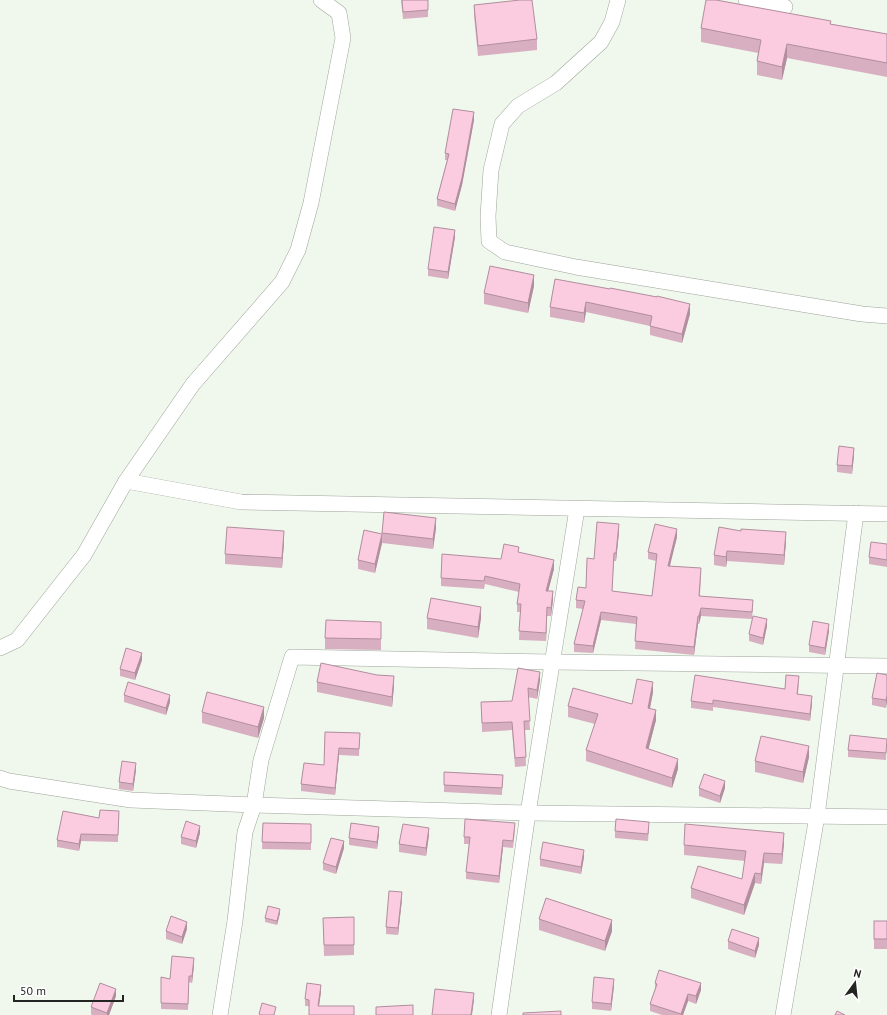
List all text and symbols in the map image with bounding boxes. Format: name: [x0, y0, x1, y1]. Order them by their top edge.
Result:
north arrow: [835, 963, 875, 1003]
text: N: [852, 966, 863, 981]
scale bar: [14, 977, 123, 1003]
text: 50 m: [20, 983, 46, 998]

